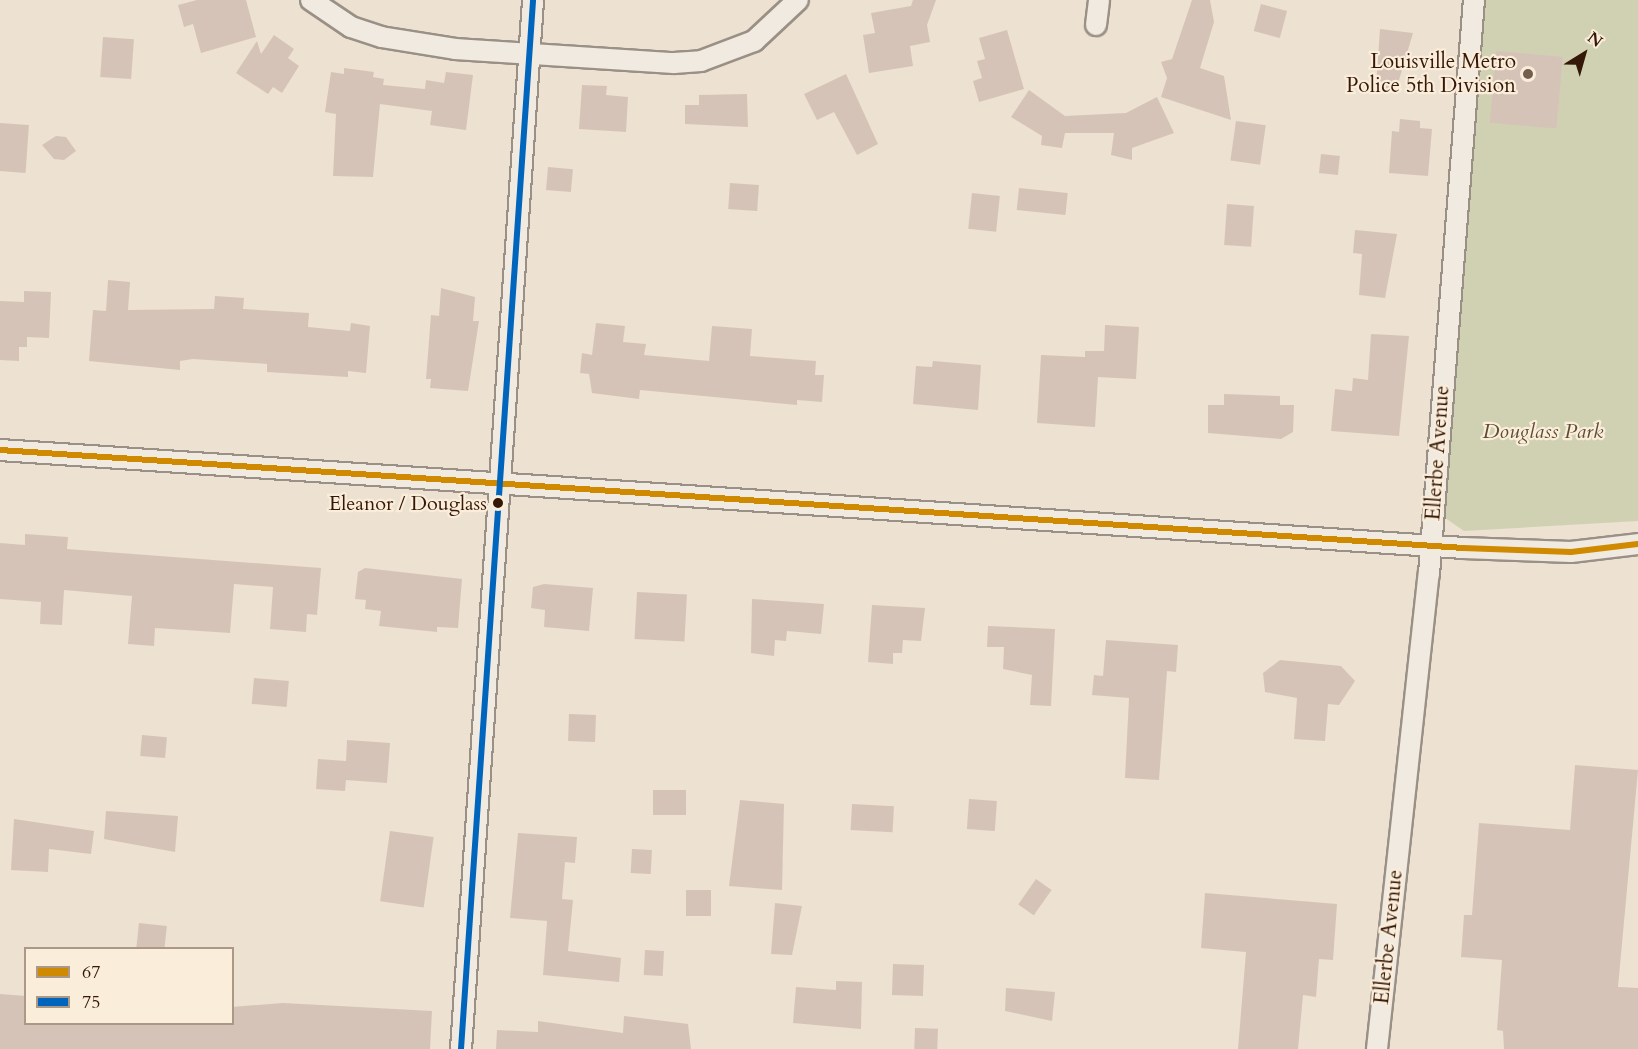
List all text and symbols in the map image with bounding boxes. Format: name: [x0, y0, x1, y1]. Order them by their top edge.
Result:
north arrow: [1554, 24, 1614, 84]
text: N: [1583, 27, 1607, 53]
place label: Louisville Metro Police 5th Division: [1346, 49, 1516, 99]
marker: Louisville Metro Police 5th Division: [1521, 67, 1535, 81]
street label: Ellerbe Avenue: [1421, 385, 1455, 521]
park label: Douglass Park: [1483, 419, 1603, 445]
place label: Eleanor / Douglass: [329, 491, 487, 515]
marker: Eleanor / Douglass: [492, 497, 504, 509]
street label: Ellerbe Avenue: [1369, 868, 1409, 1006]
legend: [24, 947, 234, 1025]
text: 67: [82, 960, 100, 985]
text: 75: [82, 990, 100, 1015]

